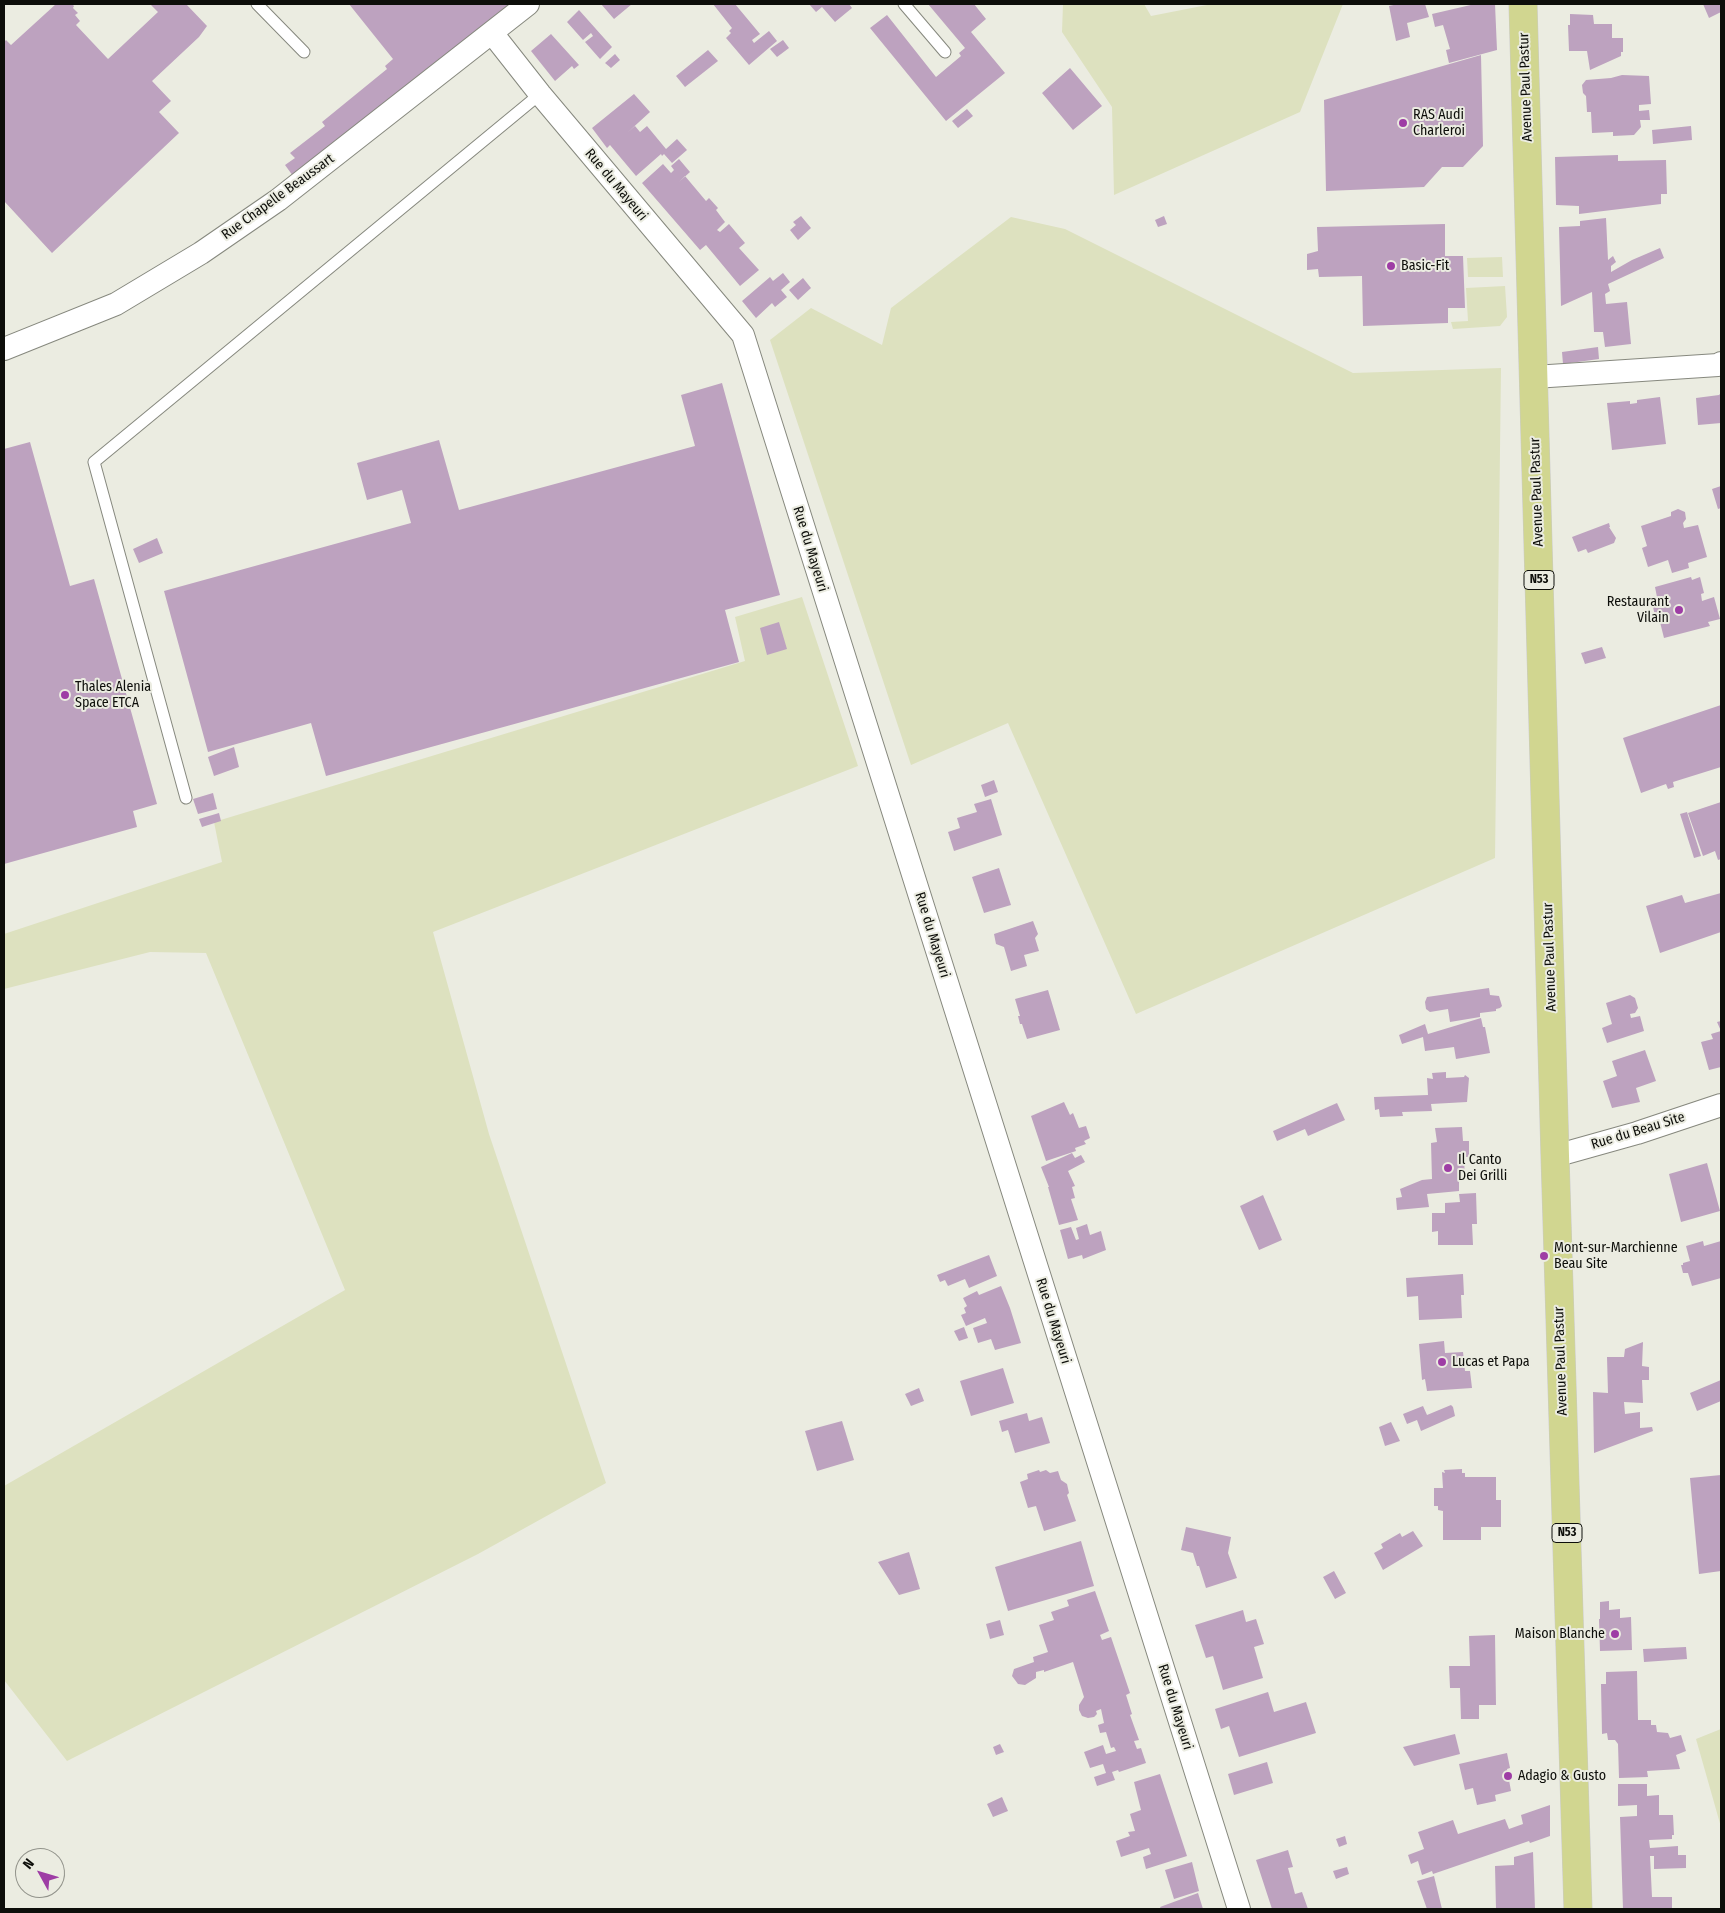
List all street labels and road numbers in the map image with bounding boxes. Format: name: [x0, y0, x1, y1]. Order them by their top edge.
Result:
street label: Avenue Paul Pastur: [1516, 32, 1536, 142]
street label: Rue du Mayeuri: [581, 146, 651, 224]
street label: Rue Chapelle Beaussart: [218, 151, 338, 243]
street label: Avenue Paul Pastur: [1527, 437, 1547, 547]
street label: Rue du Mayeuri: [789, 504, 831, 594]
road number: N53: [1524, 570, 1554, 590]
street label: Rue du Mayeuri: [911, 890, 953, 980]
street label: Avenue Paul Pastur: [1540, 902, 1560, 1012]
street label: Rue du Beau Site: [1589, 1109, 1687, 1153]
street label: Rue du Mayeuri: [1032, 1276, 1074, 1366]
street label: Avenue Paul Pastur: [1551, 1306, 1571, 1416]
road number: N53: [1552, 1524, 1582, 1542]
street label: Rue du Mayeuri: [1154, 1662, 1196, 1752]

